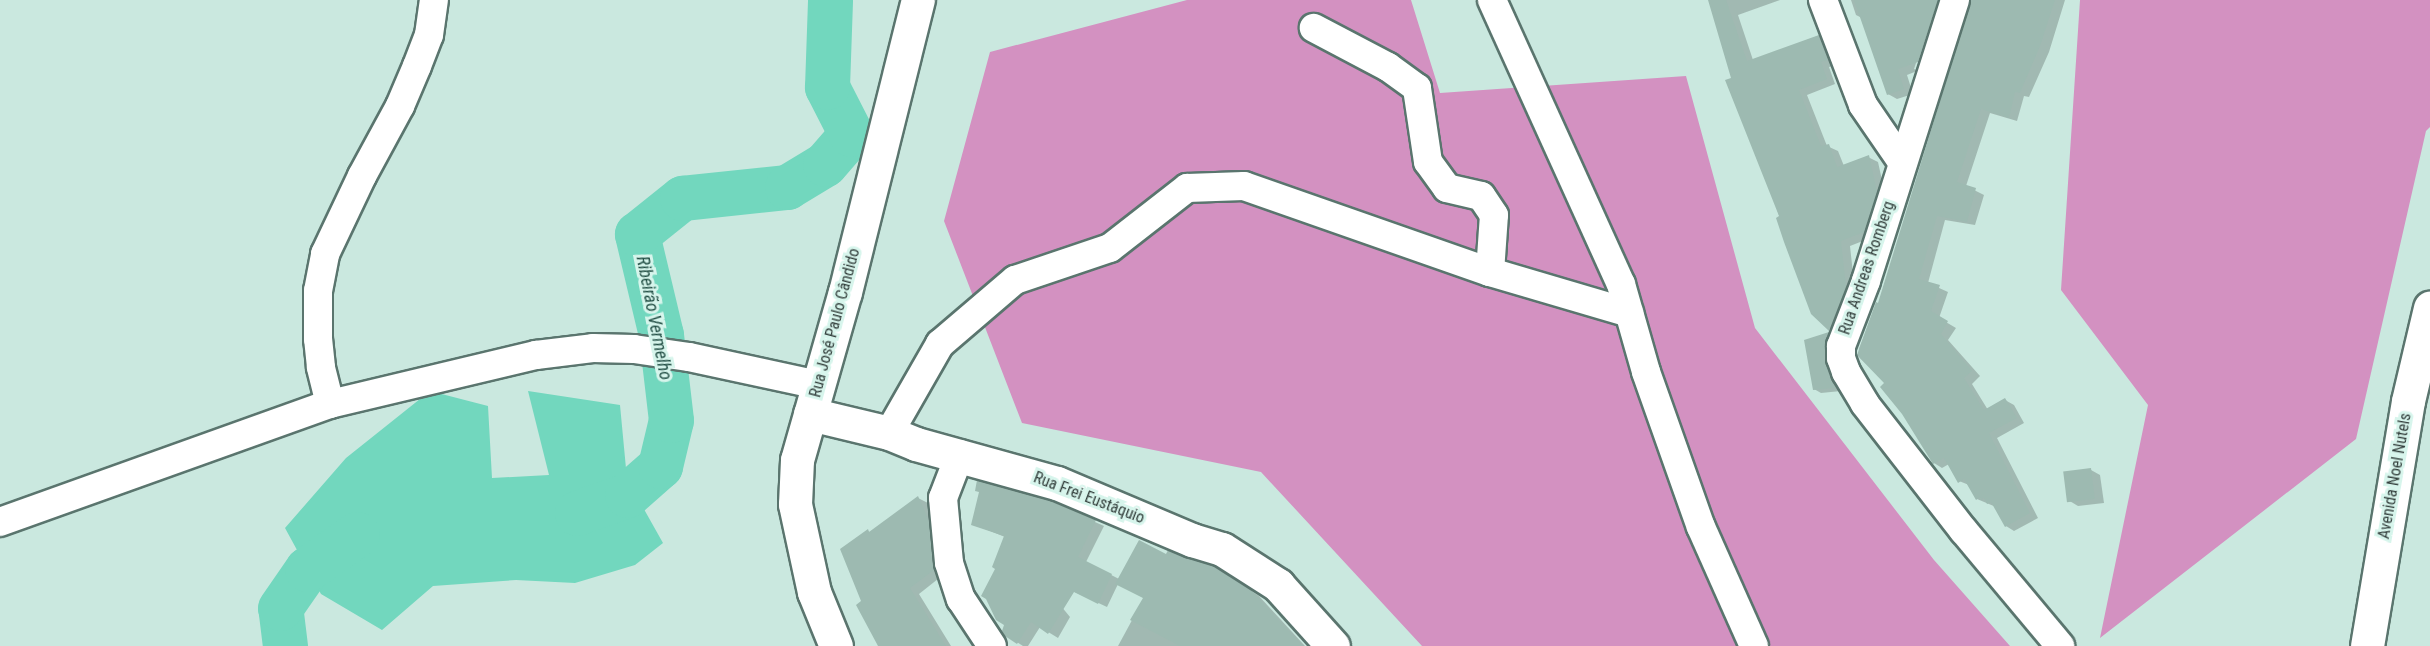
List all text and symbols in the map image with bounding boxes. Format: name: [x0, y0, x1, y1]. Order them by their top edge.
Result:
street label: Rua Andreas Romberg: [1835, 199, 1899, 337]
street label: Rua José Paulo Cândido: [806, 246, 864, 400]
water label: Ribeirão Vermelho: [631, 254, 677, 382]
street label: Avenida Noel Nutels: [2374, 412, 2416, 540]
street label: Rua Frei Eustáquio: [1031, 468, 1147, 528]

